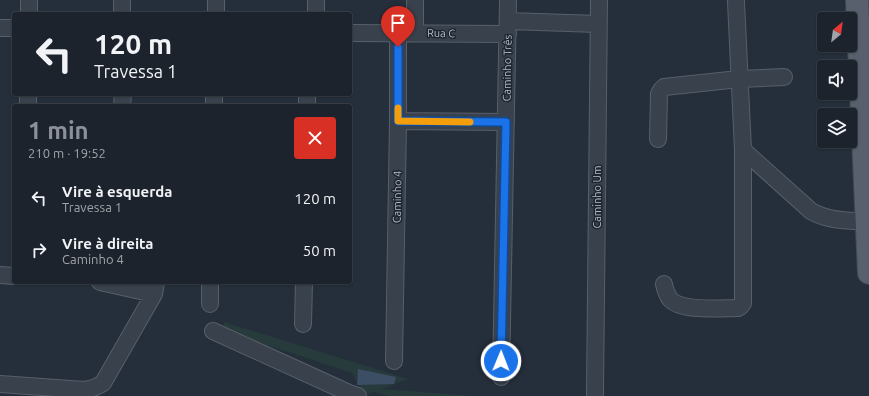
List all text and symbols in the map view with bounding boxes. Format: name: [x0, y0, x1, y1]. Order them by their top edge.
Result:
pin: [381, 6, 415, 47]
icon: arrive: [387, 12, 409, 34]
north arrow: [817, 12, 857, 52]
map controls: [817, 12, 857, 148]
street label: Rua C: [427, 27, 455, 39]
icon: left: [28, 28, 80, 80]
text: 120 m: [94, 28, 172, 59]
street label: Caminho Três: [500, 34, 514, 102]
button: sound: [817, 60, 857, 100]
text: Travessa 1: [94, 61, 177, 81]
button: layers: [817, 108, 857, 148]
text: 1 min: [28, 117, 89, 144]
button: close: [294, 117, 336, 159]
text: 210 m · 19:52: [28, 146, 106, 160]
street label: Caminho Um: [591, 165, 603, 229]
street label: Caminho 4: [391, 171, 403, 223]
text: Vire à esquerda: [62, 183, 172, 200]
icon: left: [28, 187, 50, 209]
text: 120 m: [294, 190, 336, 207]
text: Travessa 1: [62, 200, 122, 214]
text: Vire à direita: [62, 235, 154, 252]
icon: right: [28, 239, 50, 261]
text: 50 m: [303, 242, 336, 259]
text: Caminho 4: [62, 252, 124, 266]
position arrow: [480, 340, 522, 382]

